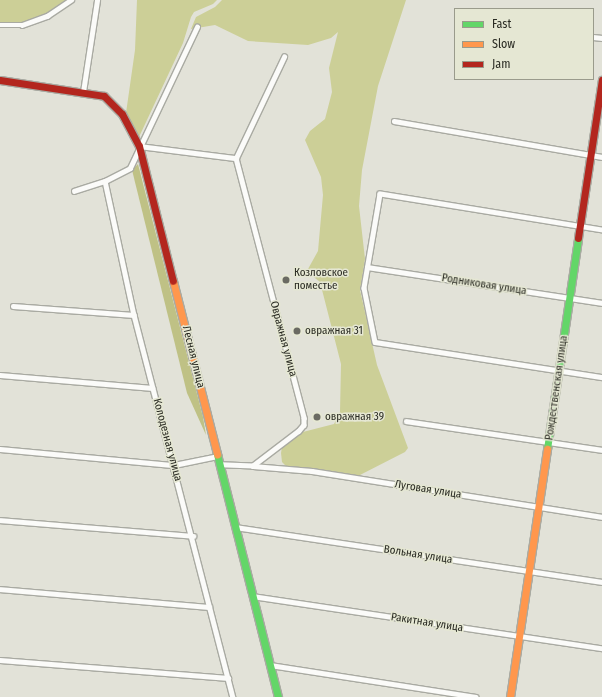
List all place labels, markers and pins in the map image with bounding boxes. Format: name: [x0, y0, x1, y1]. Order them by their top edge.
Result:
place label: Козловское поместье: [294, 267, 348, 293]
marker: Козловское поместье: [281, 275, 291, 285]
place label: овражная 31: [305, 324, 363, 338]
marker: овражная 31: [292, 326, 302, 336]
place label: овражная 39: [325, 410, 384, 424]
marker: овражная 39: [312, 412, 322, 422]

